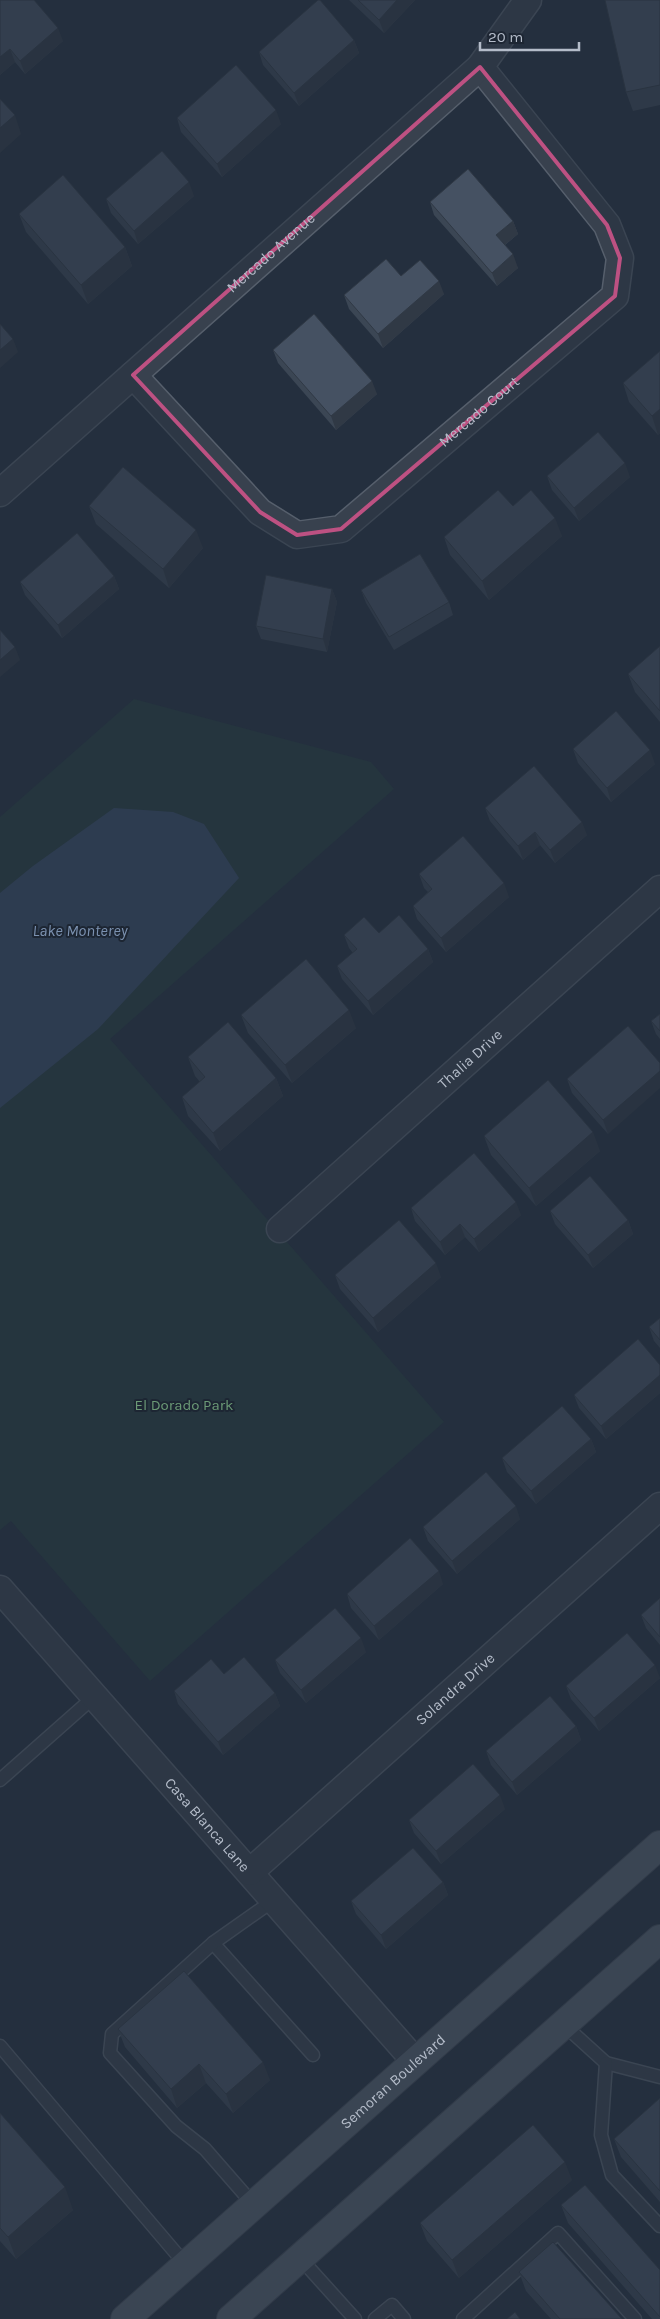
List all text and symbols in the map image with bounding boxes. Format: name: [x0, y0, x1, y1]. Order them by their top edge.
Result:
scale bar: [480, 20, 579, 52]
text: 20 m: [488, 28, 523, 46]
street label: Mercado Avenue: [223, 209, 319, 297]
street label: Mercado Court: [435, 372, 523, 451]
water label: Lake Monterey: [32, 921, 129, 940]
street label: Thalia Drive: [434, 1025, 506, 1092]
park label: El Dorado Park: [134, 1396, 234, 1414]
street label: Solandra Drive: [412, 1649, 498, 1729]
street label: Casa Blanca Lane: [161, 1774, 254, 1876]
street label: Semoran Boulevard: [337, 2030, 449, 2133]

